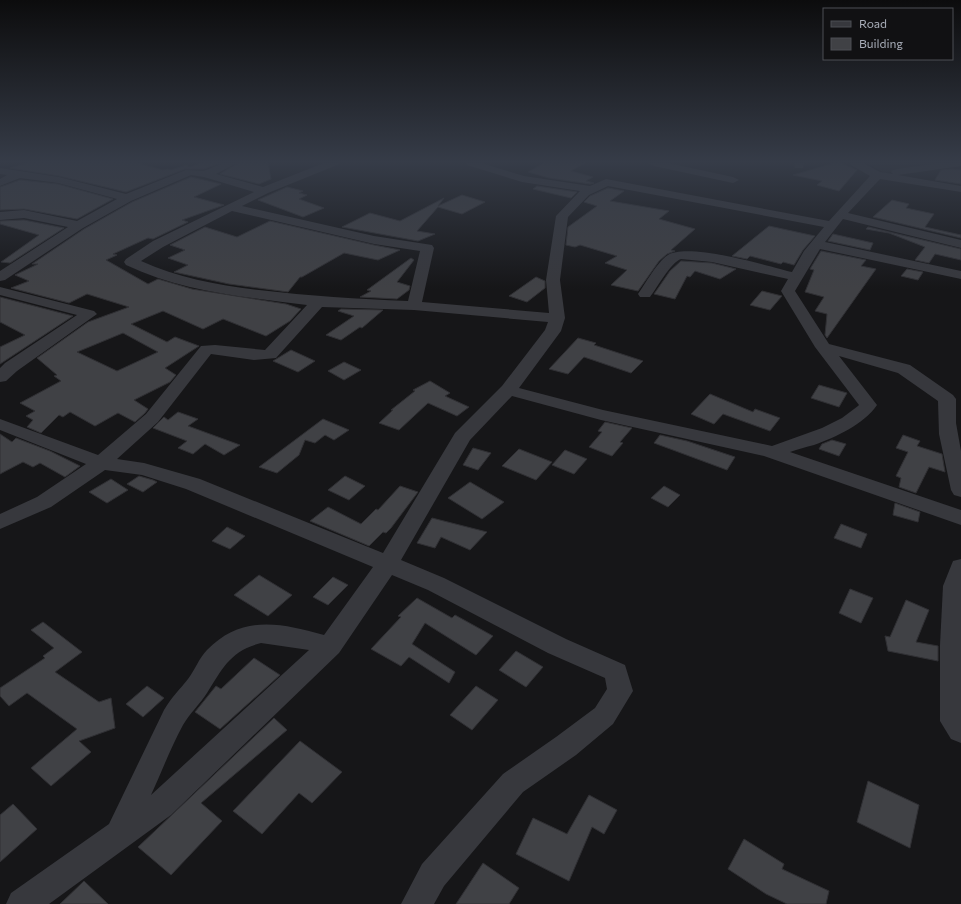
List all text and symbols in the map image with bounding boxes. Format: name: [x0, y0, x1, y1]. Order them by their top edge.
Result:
legend: [823, 8, 953, 60]
text: Road: [859, 16, 887, 30]
text: Building: [859, 36, 903, 50]

